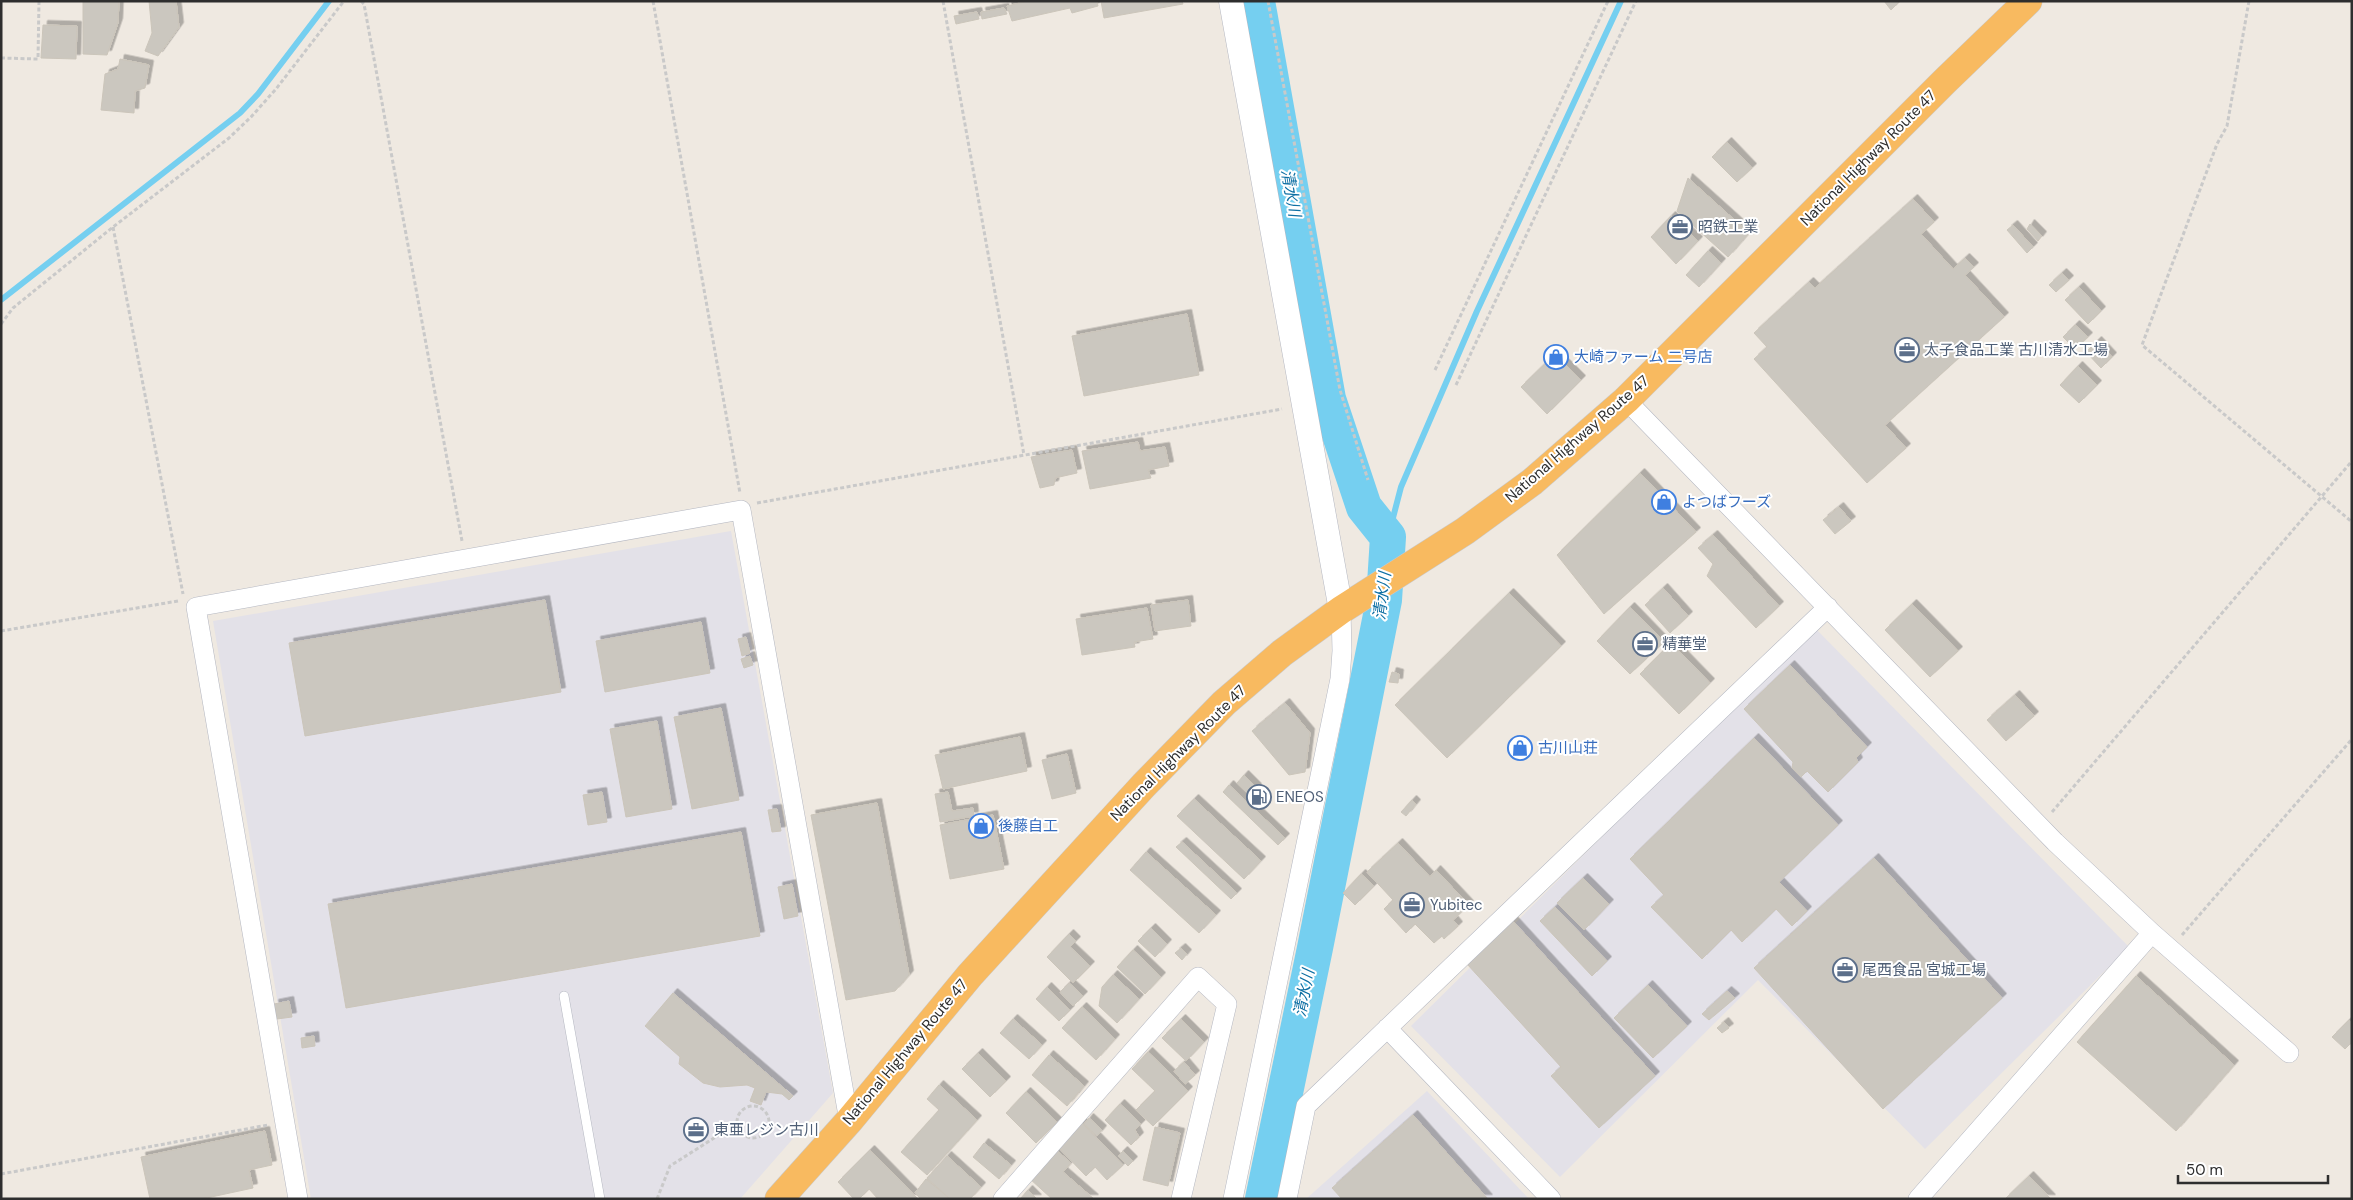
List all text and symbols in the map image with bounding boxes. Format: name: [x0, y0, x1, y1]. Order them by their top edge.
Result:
street label: National Highway Route 47: [1796, 86, 1940, 230]
water label: 清水川: [1276, 168, 1306, 220]
office icon: 昭鉄工業: [1667, 214, 1693, 240]
place label: 昭鉄工業: [1698, 217, 1758, 237]
office icon: 太子食品工業 古川清水工場: [1894, 337, 1920, 363]
place label: 太子食品工業 古川清水工場: [1924, 340, 2108, 360]
shop icon: 大崎ファーム 二号店: [1543, 344, 1569, 370]
place label: 大崎ファーム 二号店: [1574, 347, 1713, 367]
street label: National Highway Route 47: [1501, 371, 1653, 507]
shop icon: よつばフーズ: [1651, 489, 1677, 515]
place label: よつばフーズ: [1682, 492, 1771, 512]
water label: 清水川: [1369, 569, 1396, 621]
office icon: 精華堂: [1632, 631, 1658, 657]
place label: 精華堂: [1662, 634, 1707, 654]
street label: National Highway Route 47: [1106, 681, 1250, 825]
shop icon: 古川山荘: [1507, 735, 1533, 761]
place label: 古川山荘: [1538, 738, 1598, 758]
fuel station icon: ENEOS: [1246, 784, 1272, 810]
place label: ENEOS: [1276, 787, 1324, 807]
shop icon: 後藤自工: [968, 813, 994, 839]
place label: 後藤自工: [998, 816, 1058, 836]
office icon: Yubitec: [1399, 892, 1425, 918]
place label: Yubitec: [1430, 895, 1483, 915]
office icon: 尾西食品 宮城工場: [1832, 957, 1858, 983]
place label: 尾西食品 宮城工場: [1862, 960, 1986, 980]
water label: 清水川: [1289, 965, 1319, 1019]
street label: National Highway Route 47: [838, 975, 972, 1129]
office icon: 東亜レジン古川: [683, 1117, 709, 1143]
place label: 東亜レジン古川: [714, 1120, 819, 1140]
scale bar: [2178, 1152, 2328, 1184]
text: 50 m: [2186, 1160, 2223, 1180]

